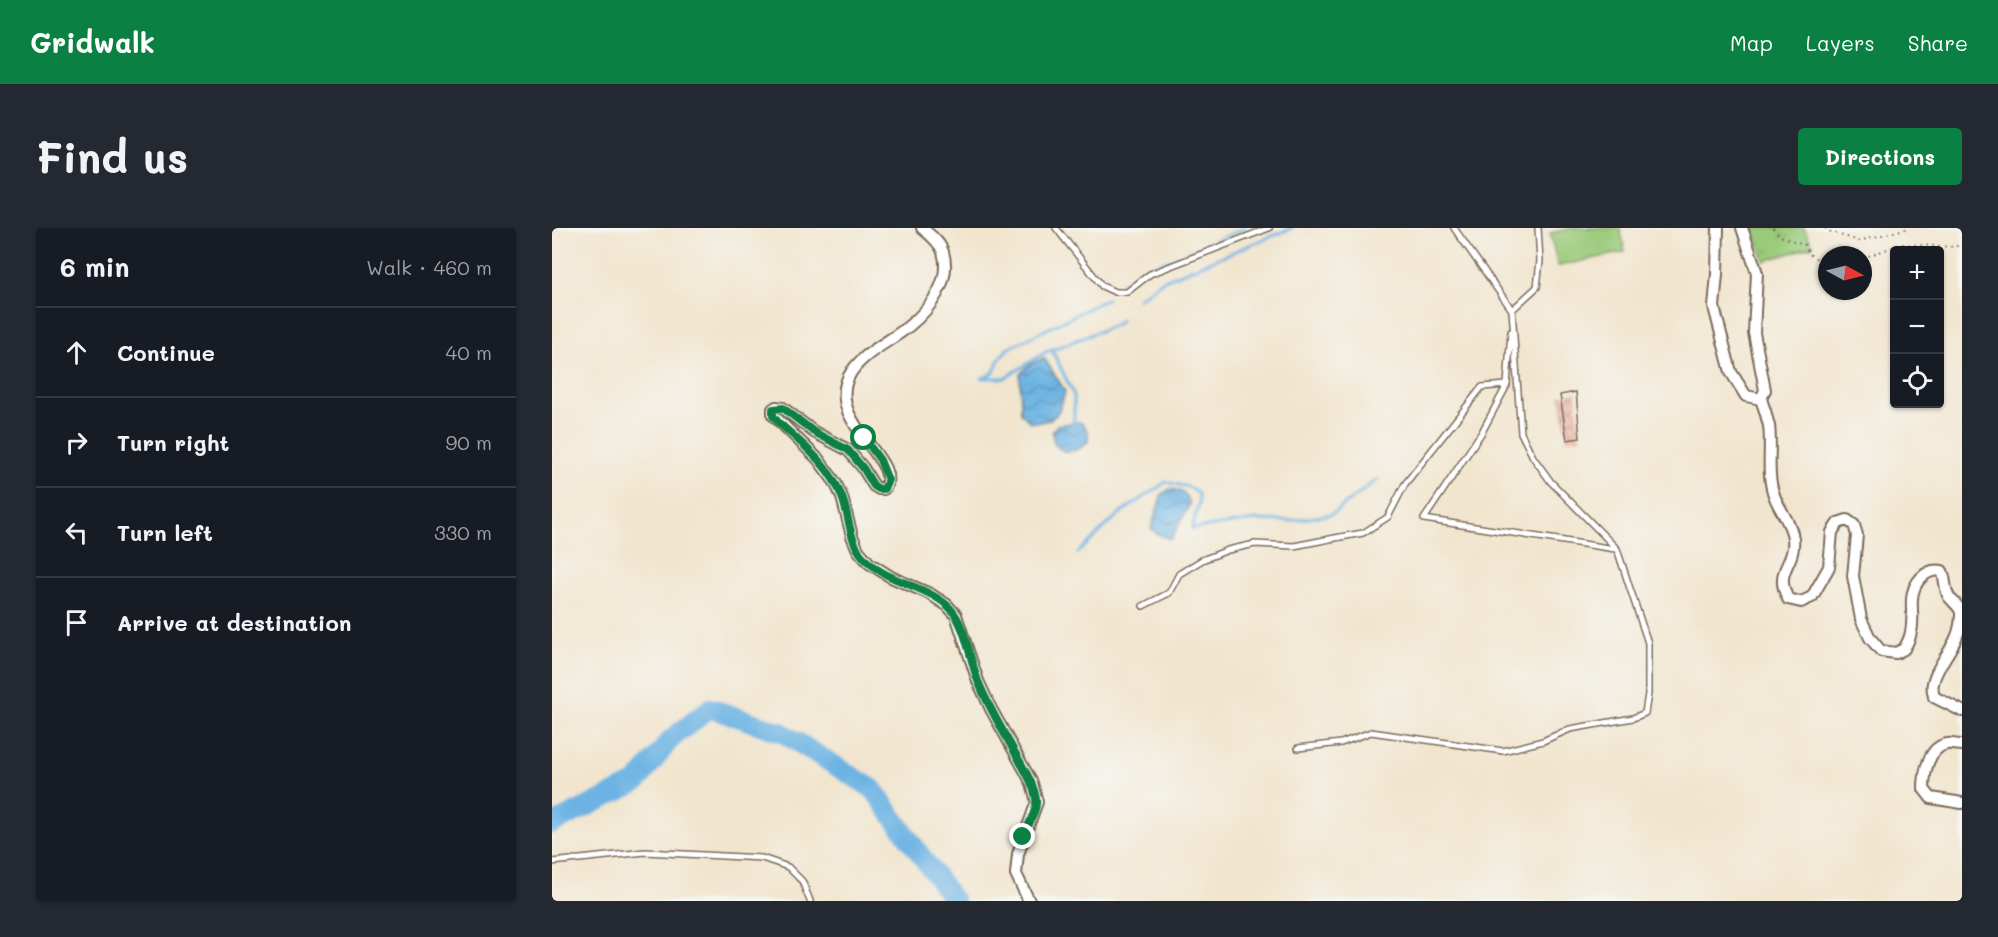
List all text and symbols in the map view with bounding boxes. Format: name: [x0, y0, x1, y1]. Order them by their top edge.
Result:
text: Gridwalk: [30, 24, 155, 60]
text: Map: [1730, 29, 1773, 56]
text: Layers: [1806, 29, 1875, 56]
text: Share: [1908, 29, 1968, 56]
button: Directions: [1798, 128, 1962, 185]
text: Find us: [36, 129, 188, 184]
north arrow: [1818, 246, 1872, 300]
map controls: [1890, 246, 1944, 408]
button: +: [1890, 246, 1944, 300]
text: 6 min: [60, 250, 129, 284]
text: Walk · 460 m: [366, 254, 492, 280]
button: −: [1890, 300, 1944, 354]
icon: ahead: [60, 336, 93, 369]
text: Continue: [117, 338, 215, 367]
text: 40 m: [446, 339, 492, 365]
button: locate: [1890, 354, 1944, 408]
route start: [850, 424, 876, 450]
icon: right: [60, 426, 93, 459]
text: Turn right: [117, 428, 229, 457]
text: 90 m: [446, 429, 492, 455]
icon: left: [60, 516, 93, 549]
text: Turn left: [117, 518, 213, 547]
text: 330 m: [434, 519, 492, 545]
icon: arrive: [60, 606, 93, 639]
text: Arrive at destination: [117, 608, 352, 637]
route end: [1009, 823, 1035, 849]

